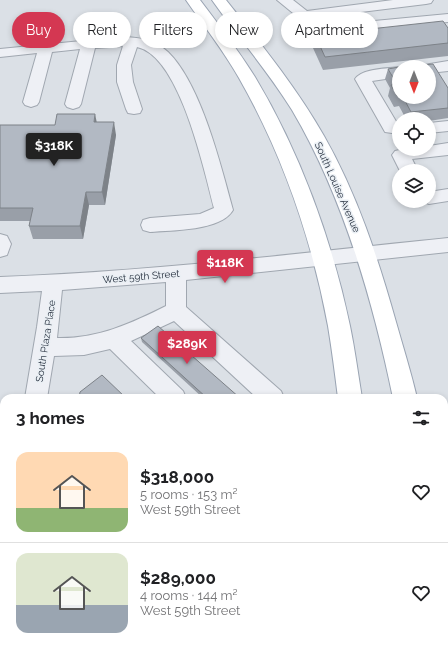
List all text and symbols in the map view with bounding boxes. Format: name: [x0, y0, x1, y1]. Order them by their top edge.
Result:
chip: Buy: [12, 12, 65, 48]
chip: Rent: [73, 12, 131, 48]
chip: Filters: [139, 12, 207, 48]
chip: New: [215, 12, 273, 48]
chip: Apartment: [281, 12, 378, 48]
north arrow: [392, 60, 436, 104]
map controls: [392, 60, 436, 208]
button: locate: [392, 112, 436, 156]
pin: $318K: [26, 133, 82, 167]
text: $318K: [35, 138, 73, 153]
street label: South Louise Avenue: [313, 140, 362, 234]
button: layers: [392, 164, 436, 208]
pin: $118K: [197, 250, 253, 284]
text: $118K: [206, 255, 244, 270]
street label: West 59th Street: [102, 268, 181, 285]
street label: South Plaza Place: [34, 299, 57, 383]
pin: $289K: [159, 331, 215, 365]
text: $289K: [167, 336, 207, 351]
icon: filters: [410, 407, 432, 429]
text: 3 homes: [16, 408, 85, 428]
text: $318,000: [140, 467, 214, 487]
icon: home: [48, 468, 96, 516]
icon: heart: [410, 481, 432, 503]
text: 5 rooms · 153 m²: [140, 487, 237, 502]
text: West 59th Street: [140, 502, 240, 517]
text: $289,000: [140, 568, 216, 588]
icon: home: [48, 569, 96, 617]
icon: heart: [410, 582, 432, 604]
text: 4 rooms · 144 m²: [140, 588, 238, 603]
text: West 59th Street: [140, 603, 240, 618]

